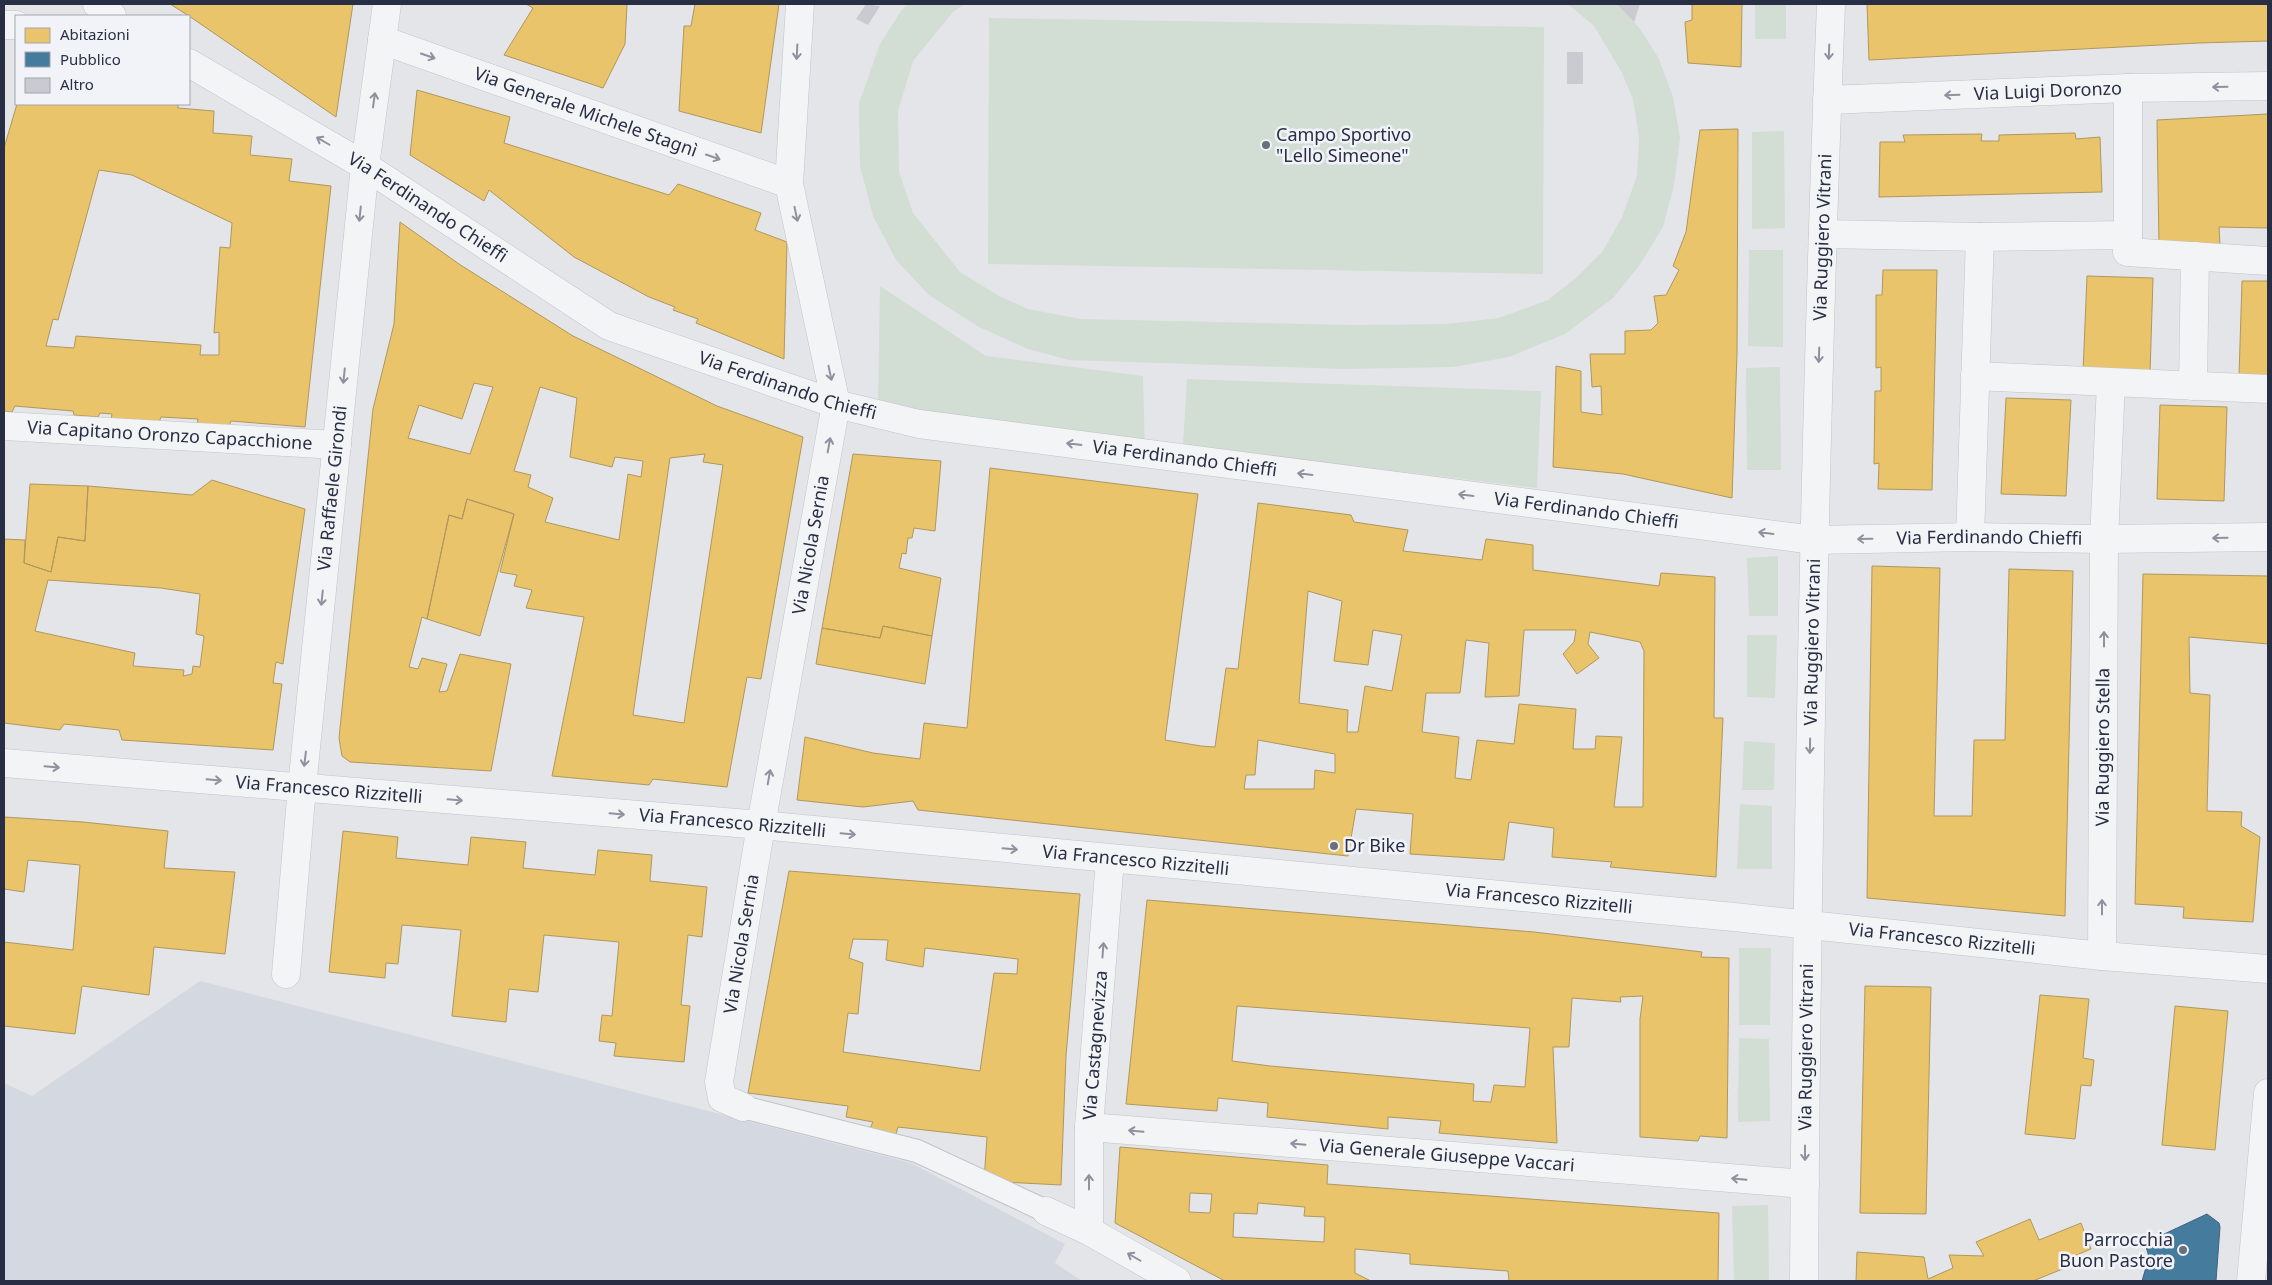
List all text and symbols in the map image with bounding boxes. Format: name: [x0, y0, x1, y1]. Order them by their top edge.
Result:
legend: [15, 15, 190, 105]
text: Abitazioni: [60, 24, 130, 44]
one-way arrow: [793, 44, 802, 60]
one-way arrow: [1824, 44, 1833, 60]
text: Pubblico: [60, 49, 121, 69]
one-way arrow: [420, 52, 435, 61]
street label: Via Generale Michele Stagnì: [471, 61, 701, 162]
text: Altro: [60, 74, 94, 94]
street label: Via Luigi Doronzo: [1973, 75, 2122, 105]
one-way arrow: [2212, 82, 2228, 91]
one-way arrow: [1944, 90, 1960, 100]
one-way arrow: [369, 93, 379, 109]
place label: Campo Sportivo "Lello Simeone": [1276, 122, 1411, 167]
one-way arrow: [316, 136, 331, 146]
marker: Campo Sportivo "Lello Simeone": [1260, 139, 1272, 151]
street label: Via Ferdinando Chieffi: [344, 146, 513, 267]
one-way arrow: [705, 153, 721, 162]
street label: Via Ruggiero Vitrani: [1807, 153, 1836, 321]
one-way arrow: [355, 206, 365, 222]
one-way arrow: [791, 206, 801, 222]
street label: Via Ferdinando Chieffi: [696, 345, 879, 424]
one-way arrow: [1815, 347, 1824, 363]
one-way arrow: [826, 364, 835, 380]
one-way arrow: [339, 368, 349, 384]
street label: Via Raffaele Girondi: [311, 404, 352, 572]
street label: Via Capitano Oronzo Capacchione: [26, 414, 313, 455]
street label: Via Ferdinando Chieffi: [1091, 434, 1279, 481]
one-way arrow: [825, 437, 834, 453]
one-way arrow: [1066, 439, 1082, 449]
one-way arrow: [1297, 469, 1313, 479]
street label: Via Nicola Sernia: [786, 473, 834, 616]
street label: Via Ferdinando Chieffi: [1493, 486, 1680, 533]
one-way arrow: [1458, 490, 1474, 500]
street label: Via Ferdinando Chieffi: [1896, 524, 2083, 550]
one-way arrow: [1758, 528, 1774, 538]
one-way arrow: [2212, 533, 2228, 543]
one-way arrow: [1857, 534, 1873, 544]
street label: Via Ruggiero Vitrani: [1798, 558, 1825, 726]
one-way arrow: [317, 589, 326, 605]
one-way arrow: [2099, 632, 2109, 648]
street label: Via Ruggiero Stella: [2090, 668, 2114, 826]
one-way arrow: [1805, 738, 1815, 754]
one-way arrow: [300, 751, 310, 767]
one-way arrow: [44, 762, 60, 771]
street label: Via Francesco Rizzitelli: [235, 769, 423, 808]
one-way arrow: [765, 770, 775, 786]
one-way arrow: [206, 775, 222, 785]
one-way arrow: [447, 796, 463, 805]
street label: Via Francesco Rizzitelli: [638, 802, 827, 842]
one-way arrow: [609, 809, 625, 818]
one-way arrow: [840, 829, 856, 839]
place label: Dr Bike: [1344, 833, 1405, 857]
street label: Via Francesco Rizzitelli: [1041, 839, 1230, 880]
marker: Dr Bike: [1328, 840, 1340, 852]
one-way arrow: [1002, 844, 1018, 854]
street label: Via Nicola Sernia: [717, 872, 764, 1015]
street label: Via Francesco Rizzitelli: [1445, 877, 1634, 918]
one-way arrow: [2097, 899, 2107, 916]
street label: Via Francesco Rizzitelli: [1848, 916, 2037, 960]
one-way arrow: [1098, 942, 1107, 958]
street label: Via Ruggiero Vitrani: [1792, 963, 1818, 1131]
street label: Via Castagnevizza: [1077, 970, 1112, 1121]
one-way arrow: [1128, 1126, 1144, 1136]
street label: Via Generale Giuseppe Vaccari: [1318, 1132, 1576, 1177]
one-way arrow: [1290, 1139, 1306, 1148]
one-way arrow: [1800, 1145, 1810, 1161]
one-way arrow: [1084, 1174, 1094, 1190]
one-way arrow: [1731, 1174, 1747, 1183]
place label: Parrocchia Buon Pastore: [2059, 1227, 2173, 1272]
marker: Parrocchia Buon Pastore: [2177, 1244, 2189, 1256]
one-way arrow: [1127, 1252, 1142, 1262]

